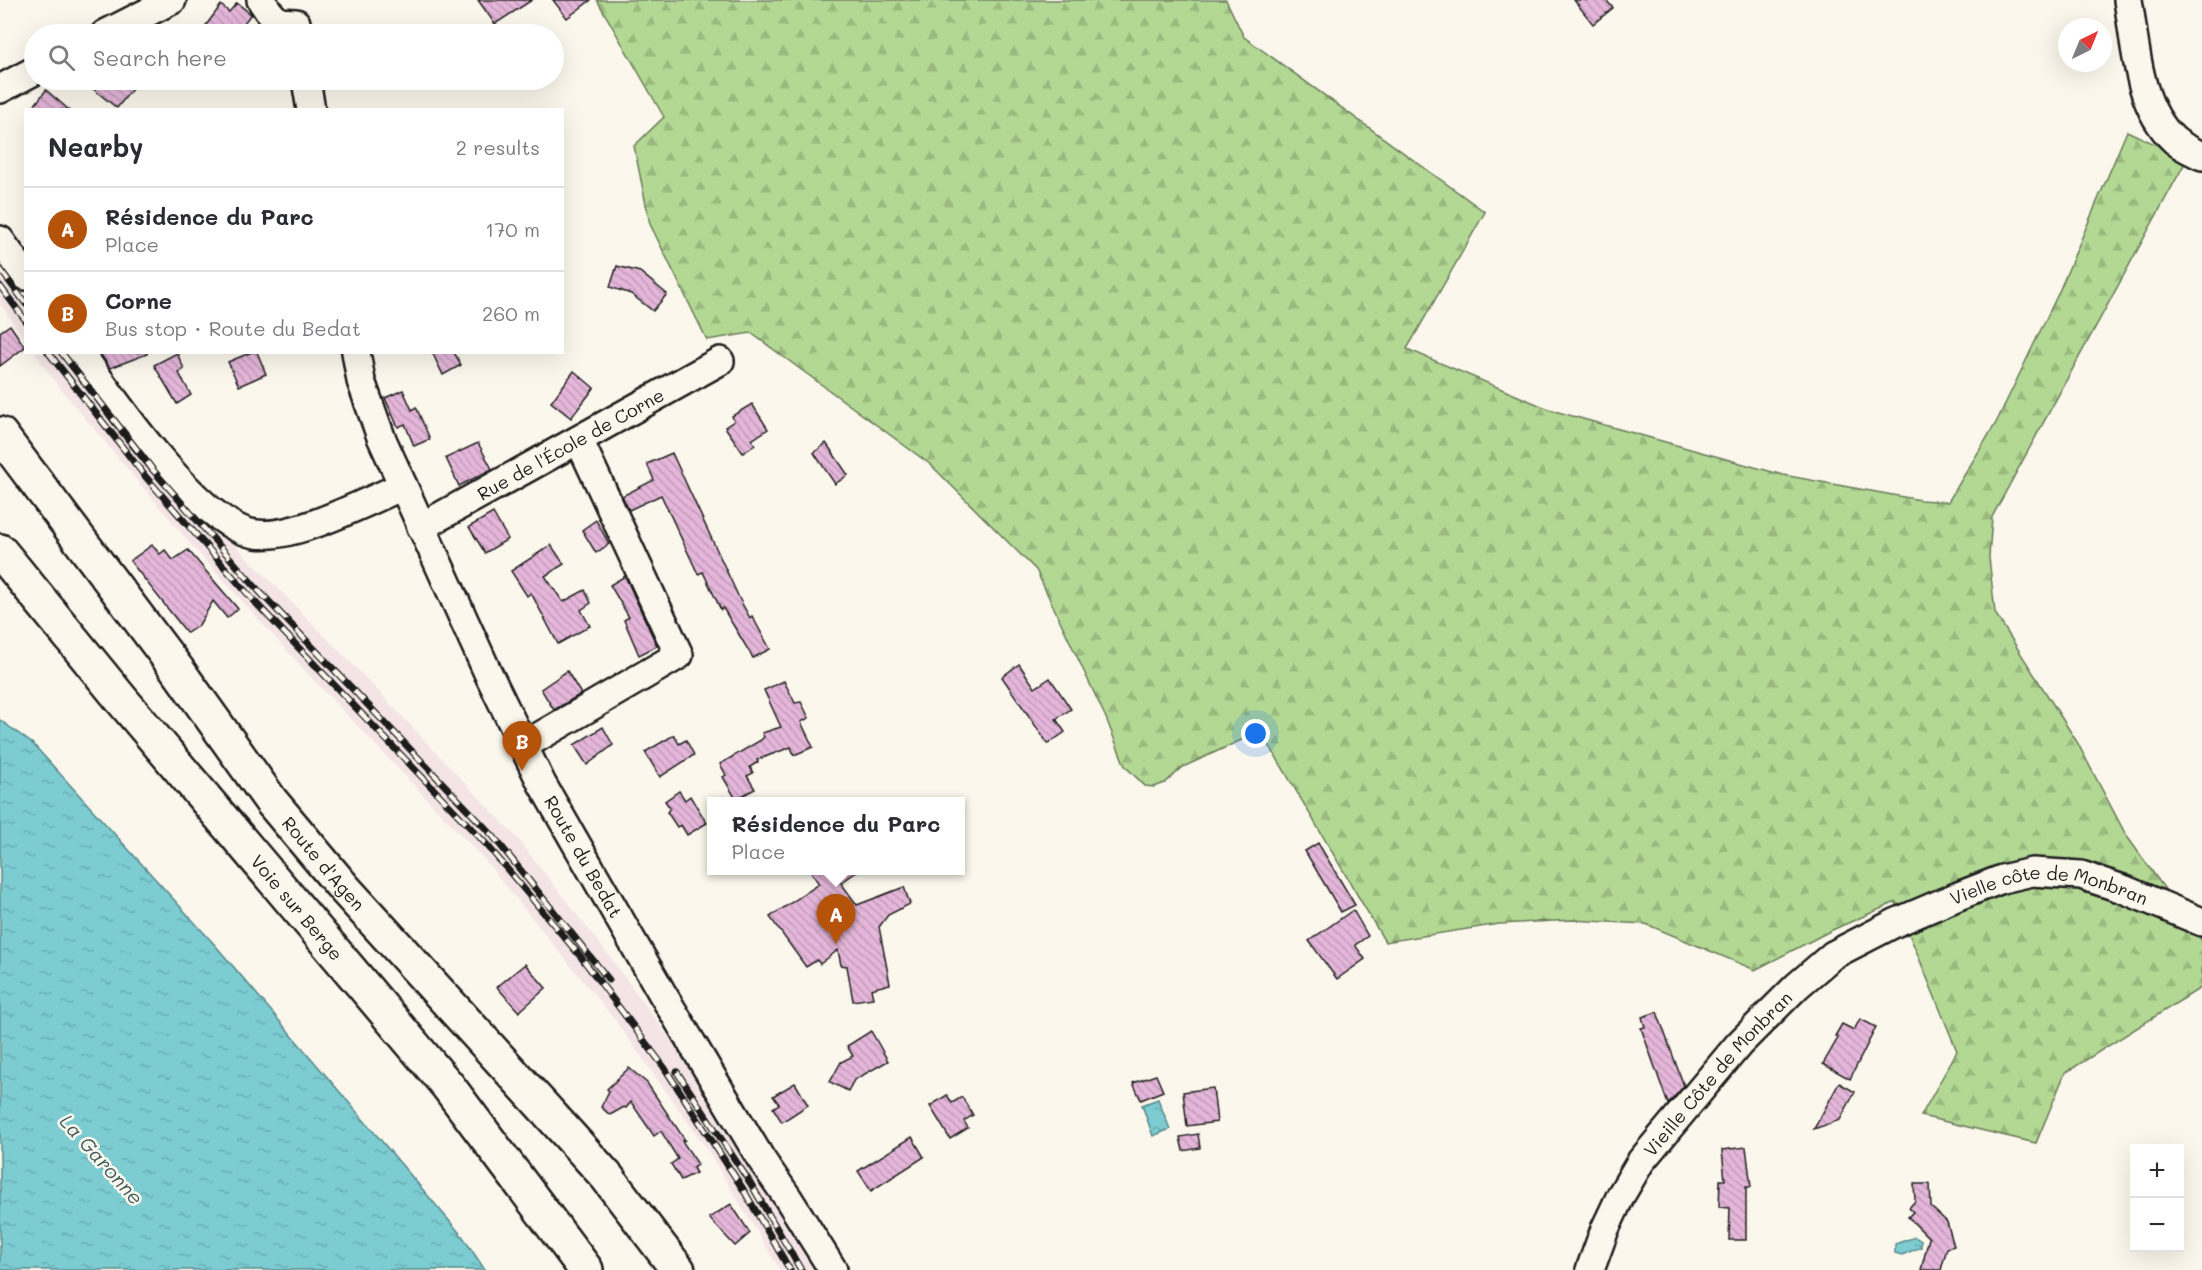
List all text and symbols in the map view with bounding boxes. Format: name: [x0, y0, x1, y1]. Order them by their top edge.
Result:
north arrow: [2058, 18, 2112, 72]
search box: [24, 24, 564, 90]
icon: search: [45, 41, 78, 74]
text: Search here: [93, 43, 227, 72]
text: Nearby: [48, 130, 143, 164]
text: 2 results: [456, 134, 540, 160]
text: Résidence du Parc: [105, 202, 314, 231]
text: A: [61, 216, 74, 242]
text: 170 m: [485, 216, 540, 242]
text: Place: [105, 231, 159, 257]
text: Corne: [105, 286, 172, 315]
text: B: [61, 300, 74, 326]
text: 260 m: [482, 300, 540, 326]
text: Bus stop · Route du Bedat: [105, 315, 361, 341]
street label: Rue de l'École de Corne: [473, 382, 668, 506]
your location: [1241, 719, 1270, 748]
pin: B: [502, 722, 542, 771]
street label: Route du Bedat: [539, 791, 628, 922]
popup: [707, 797, 965, 875]
text: Résidence du Parc: [732, 809, 940, 838]
street label: Route d'Agen: [277, 811, 371, 916]
text: Place: [732, 838, 785, 864]
street label: Voie sur Berge: [246, 850, 349, 965]
text: Vielle côte de Monbran: [1946, 860, 2152, 910]
street label: Vielle côte de Monbran: [1945, 892, 2151, 914]
pin: A: [816, 894, 856, 944]
street label: Vieille Côte de Monbran: [1638, 986, 1797, 1161]
water label: La Garonne: [54, 1108, 150, 1210]
map controls: [2130, 1144, 2184, 1252]
button: +: [2130, 1144, 2184, 1198]
button: −: [2130, 1198, 2184, 1252]

